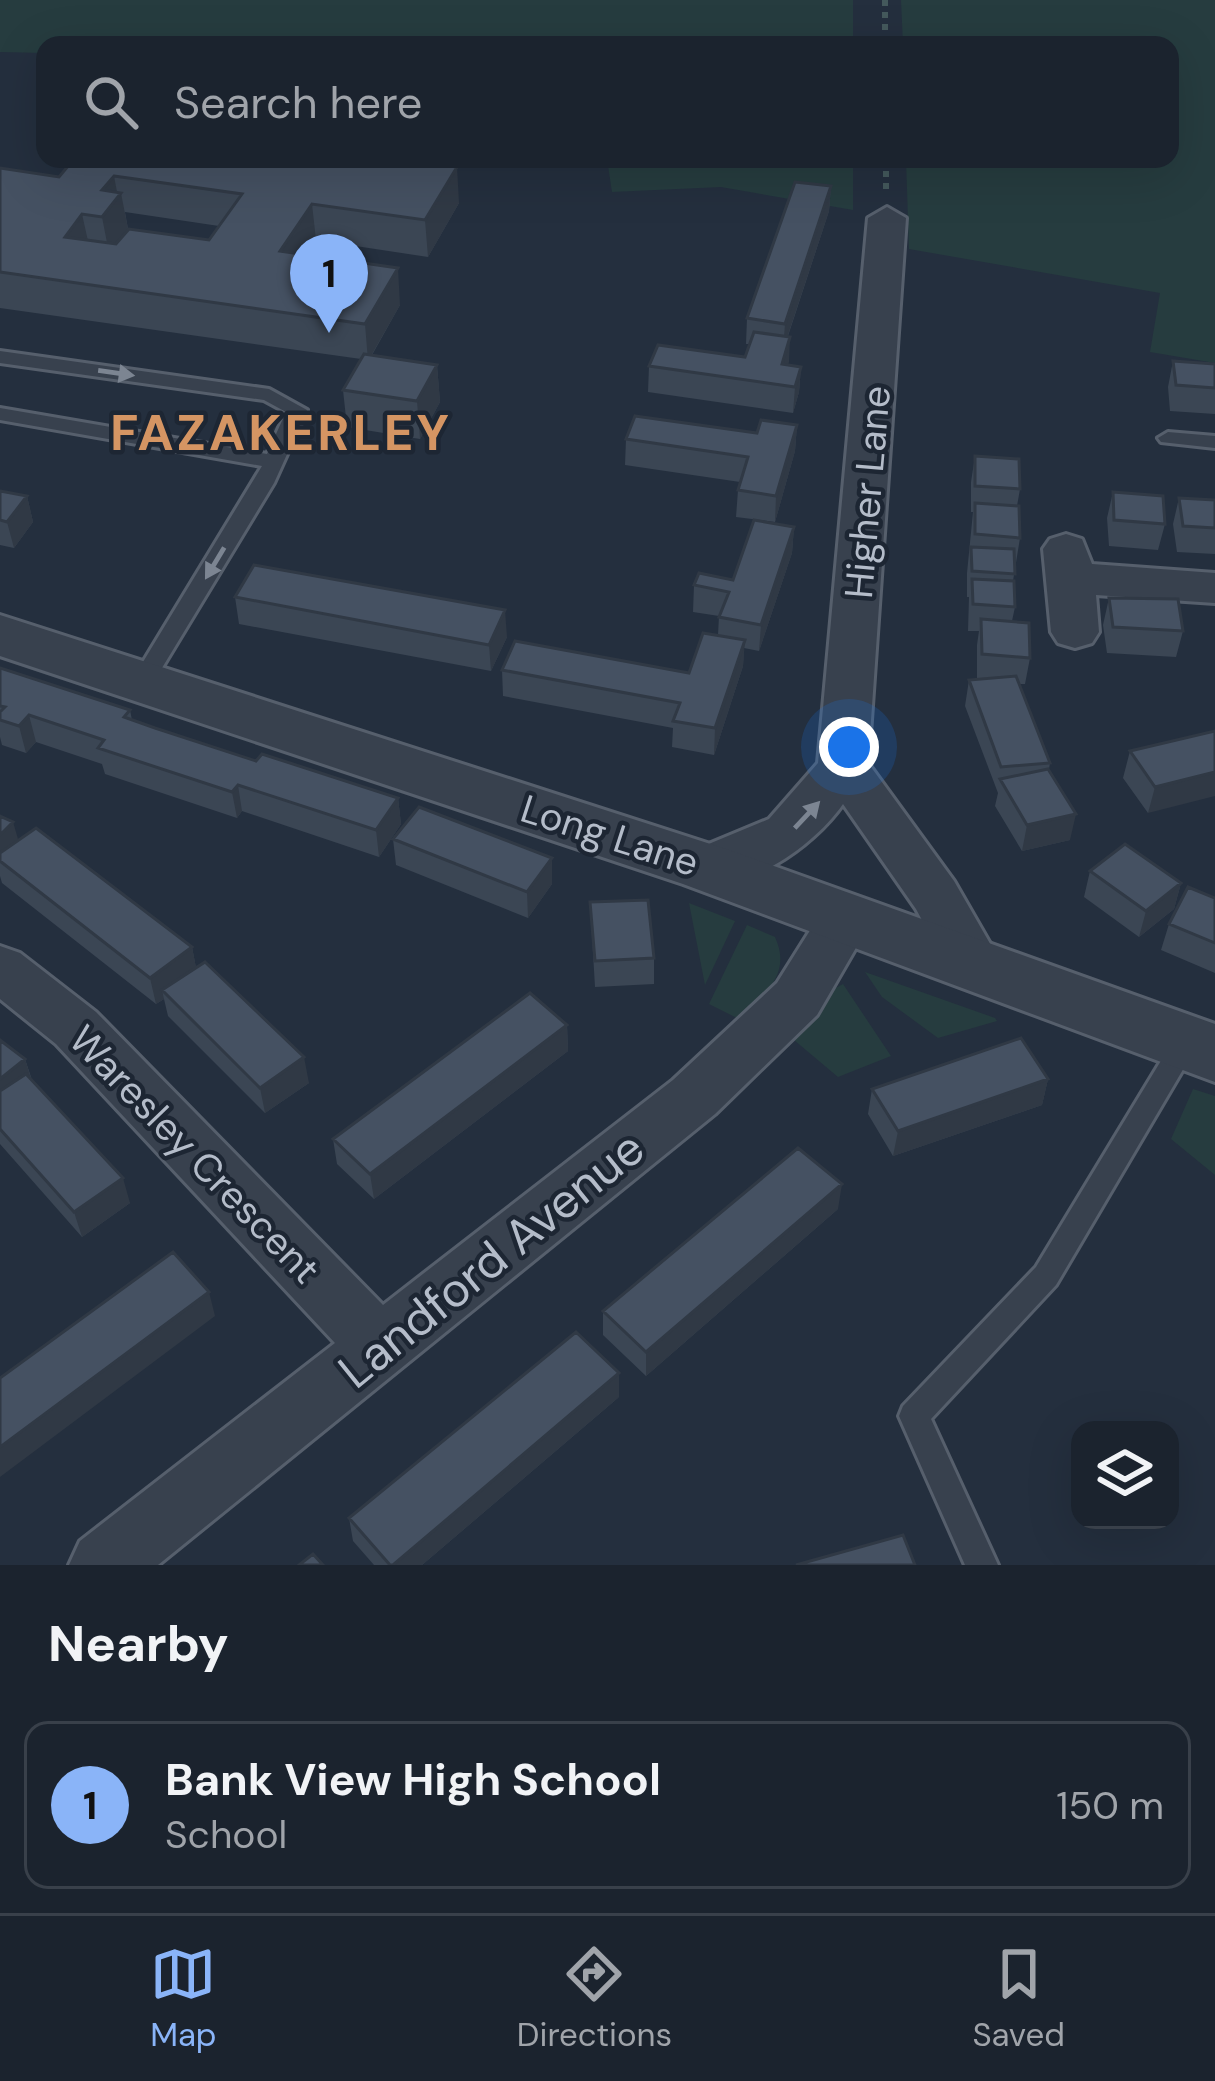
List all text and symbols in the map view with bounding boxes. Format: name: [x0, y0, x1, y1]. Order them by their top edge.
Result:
search box: [36, 36, 1179, 168]
icon: search: [78, 69, 144, 135]
text: Search here: [174, 73, 422, 132]
pin: 1: [290, 234, 368, 333]
one-way arrow: [98, 364, 135, 383]
street label: Higher Lane: [833, 384, 902, 601]
district label: FAZAKERLEY: [110, 399, 452, 466]
one-way arrow: [205, 546, 226, 580]
your location: [819, 717, 879, 777]
street label: Long Lane: [515, 783, 705, 888]
one-way arrow: [793, 800, 820, 829]
street label: Waresley Crescent: [58, 1014, 331, 1294]
street label: Landford Avenue: [326, 1117, 657, 1402]
map controls: [1071, 1421, 1179, 1529]
button: layers: [1071, 1421, 1179, 1529]
text: Nearby: [48, 1610, 229, 1677]
text: Bank View High School: [165, 1750, 661, 1809]
text: 1: [83, 1780, 97, 1831]
text: 150 m: [1056, 1780, 1164, 1831]
text: School: [165, 1809, 287, 1860]
tab: Map: [150, 1941, 217, 2056]
tab: Directions: [517, 1941, 672, 2056]
tab: Saved: [972, 1941, 1065, 2056]

